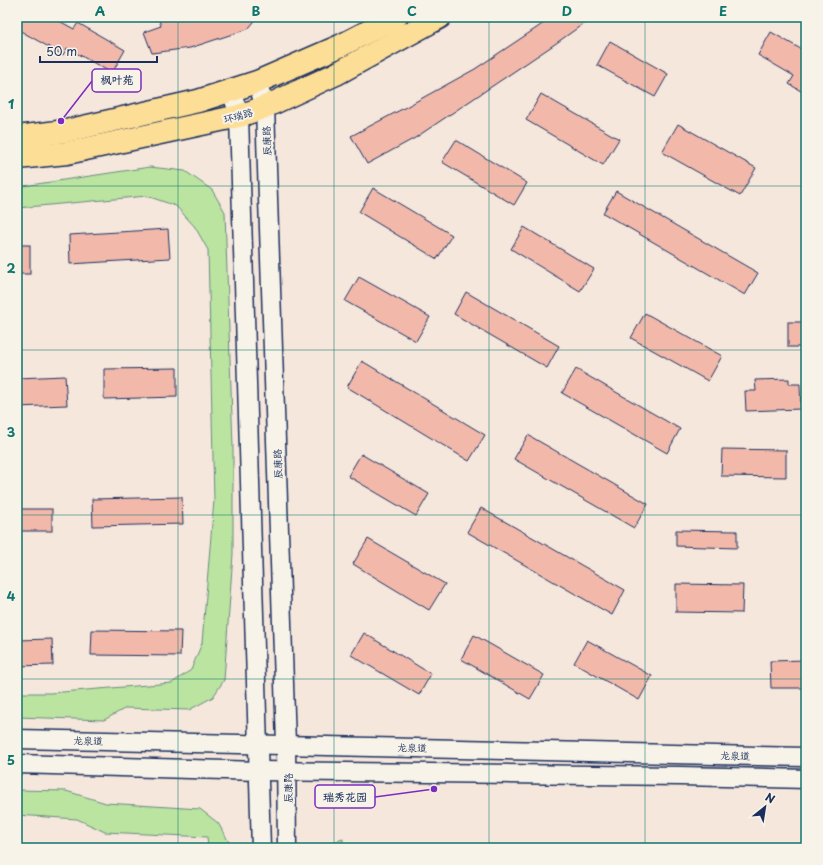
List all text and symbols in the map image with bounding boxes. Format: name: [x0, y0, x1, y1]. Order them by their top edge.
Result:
text: A: [95, 1, 105, 20]
text: B: [252, 1, 261, 20]
text: C: [407, 1, 417, 20]
text: D: [562, 1, 572, 20]
text: E: [719, 1, 727, 20]
scale bar: [40, 38, 157, 64]
text: 50 m: [46, 42, 77, 60]
callout: 枫叶苑: [92, 69, 141, 92]
text: 枫叶苑: [101, 71, 134, 88]
text: 1: [8, 94, 14, 113]
street label: 环瑞路: [222, 104, 254, 126]
street label: 辰康路: [258, 126, 274, 156]
text: 2: [6, 258, 16, 277]
text: 3: [7, 422, 16, 441]
street label: 辰康路: [269, 449, 285, 479]
text: 4: [7, 586, 16, 605]
street label: 龙泉道: [73, 732, 103, 748]
street label: 龙泉道: [397, 739, 427, 755]
street label: 龙泉道: [720, 747, 750, 763]
text: 5: [7, 750, 15, 769]
street label: 辰康路: [280, 773, 295, 803]
callout: 瑞秀花园: [315, 785, 375, 808]
north arrow: [745, 787, 785, 827]
text: 瑞秀花园: [323, 788, 367, 805]
text: N: [762, 788, 779, 808]

